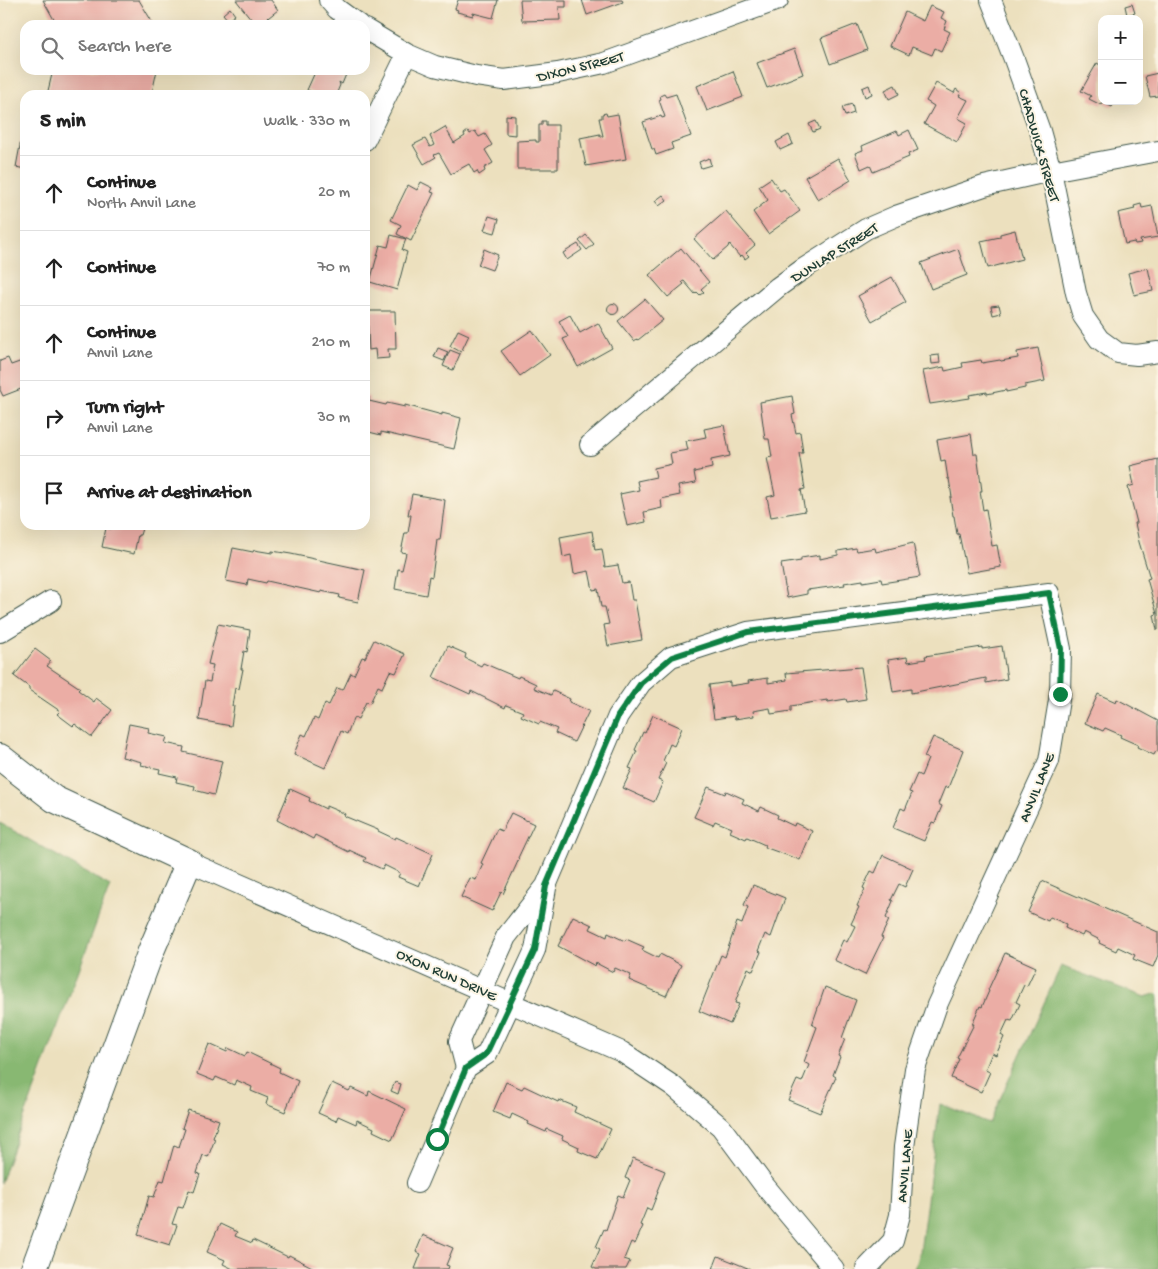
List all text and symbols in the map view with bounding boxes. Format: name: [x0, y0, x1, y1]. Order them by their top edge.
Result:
map controls: [1098, 15, 1143, 105]
button: +: [1098, 15, 1143, 60]
search box: [20, 20, 370, 75]
icon: search: [38, 34, 66, 62]
text: Search here: [78, 36, 172, 59]
street label: DIXON STREET: [534, 48, 627, 88]
button: −: [1098, 60, 1143, 105]
street label: CHADWICK STREET: [1013, 87, 1063, 205]
text: 5 min: [40, 110, 85, 135]
text: Walk · 330 m: [263, 113, 350, 132]
text: Continue: [87, 172, 156, 195]
icon: ahead: [40, 179, 68, 207]
text: 20 m: [318, 184, 350, 203]
text: North Anvil Lane: [87, 195, 196, 214]
street label: DUNLAP STREET: [787, 219, 883, 288]
icon: ahead: [40, 254, 68, 282]
text: Continue: [87, 257, 156, 280]
text: 70 m: [317, 259, 350, 278]
text: Continue: [87, 322, 156, 345]
icon: ahead: [40, 329, 68, 357]
text: 210 m: [311, 334, 350, 353]
text: Anvil Lane: [87, 345, 152, 364]
text: Turn right: [87, 397, 163, 420]
icon: right: [40, 404, 68, 432]
text: 30 m: [317, 409, 350, 428]
text: Anvil Lane: [87, 420, 152, 439]
icon: arrive: [40, 479, 68, 507]
text: Arrive at destination: [87, 482, 251, 505]
route end: [1049, 683, 1072, 706]
street label: ANVIL LANE: [1016, 750, 1060, 825]
street label: OXON RUN DRIVE: [393, 946, 500, 1006]
route start: [426, 1128, 449, 1151]
street label: ANVIL LANE: [894, 1128, 918, 1203]

